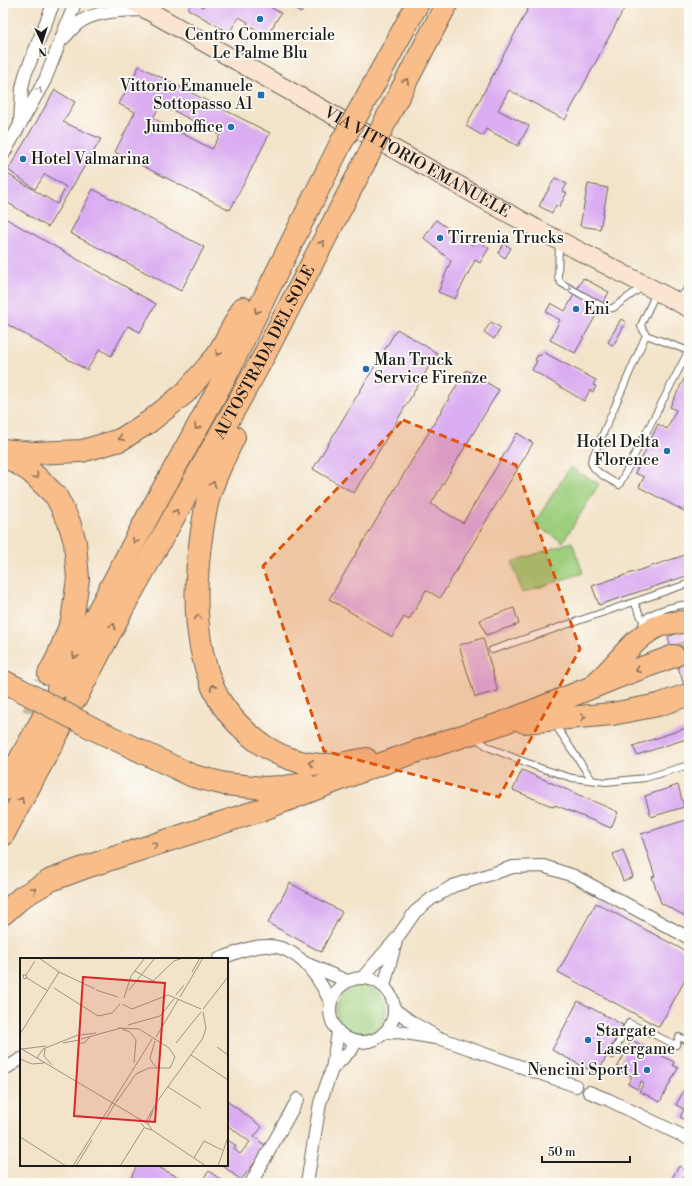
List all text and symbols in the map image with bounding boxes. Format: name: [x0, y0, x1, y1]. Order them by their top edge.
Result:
marker: Centro Commerciale Le Palme Blu: [255, 14, 265, 24]
north arrow: [22, 22, 62, 62]
place label: Centro Commerciale Le Palme Blu: [185, 25, 335, 63]
text: N: [38, 44, 47, 58]
place label: Vittorio Emanuele Sottopasso A1: [119, 76, 253, 114]
one-way arrow: [401, 78, 409, 86]
one-way arrow: [35, 87, 42, 94]
marker: Vittorio Emanuele Sottopasso A1: [256, 90, 266, 100]
street label: VIA VITTORIO EMANUELE: [320, 102, 514, 222]
place label: Jumboffice: [144, 117, 223, 137]
marker: Jumboffice: [226, 122, 236, 132]
place label: Hotel Valmarina: [31, 149, 150, 169]
marker: Hotel Valmarina: [18, 154, 28, 164]
place label: Tirrenia Trucks: [448, 228, 564, 248]
marker: Tirrenia Trucks: [435, 233, 445, 243]
one-way arrow: [317, 240, 325, 248]
street label: AUTOSTRADA DEL SOLE: [209, 262, 319, 443]
one-way arrow: [565, 283, 572, 290]
place label: Eni: [584, 299, 610, 319]
marker: Eni: [571, 304, 581, 314]
one-way arrow: [254, 307, 262, 315]
one-way arrow: [215, 349, 223, 356]
place label: Man Truck Service Firenze: [374, 350, 487, 388]
marker: Man Truck Service Firenze: [361, 364, 371, 374]
one-way arrow: [195, 423, 202, 430]
place label: Hotel Delta Florence: [576, 432, 660, 470]
one-way arrow: [118, 433, 126, 441]
marker: Hotel Delta Florence: [662, 446, 672, 456]
one-way arrow: [31, 472, 39, 479]
one-way arrow: [209, 481, 217, 488]
one-way arrow: [172, 509, 179, 517]
one-way arrow: [133, 537, 140, 544]
one-way arrow: [193, 614, 202, 620]
one-way arrow: [108, 623, 116, 630]
one-way arrow: [72, 652, 79, 659]
one-way arrow: [634, 665, 641, 673]
one-way arrow: [210, 683, 218, 691]
one-way arrow: [580, 713, 586, 722]
one-way arrow: [308, 759, 314, 768]
one-way arrow: [17, 797, 24, 804]
one-way arrow: [152, 841, 159, 850]
one-way arrow: [30, 888, 37, 895]
inset map: [20, 958, 228, 1166]
place label: Stargate Lasergame: [596, 1021, 675, 1059]
marker: Stargate Lasergame: [583, 1035, 593, 1045]
place label: Nencini Sport 1: [528, 1060, 639, 1080]
marker: Nencini Sport 1: [642, 1065, 652, 1075]
scale bar: [542, 1138, 630, 1164]
text: 50 m: [548, 1145, 576, 1160]

